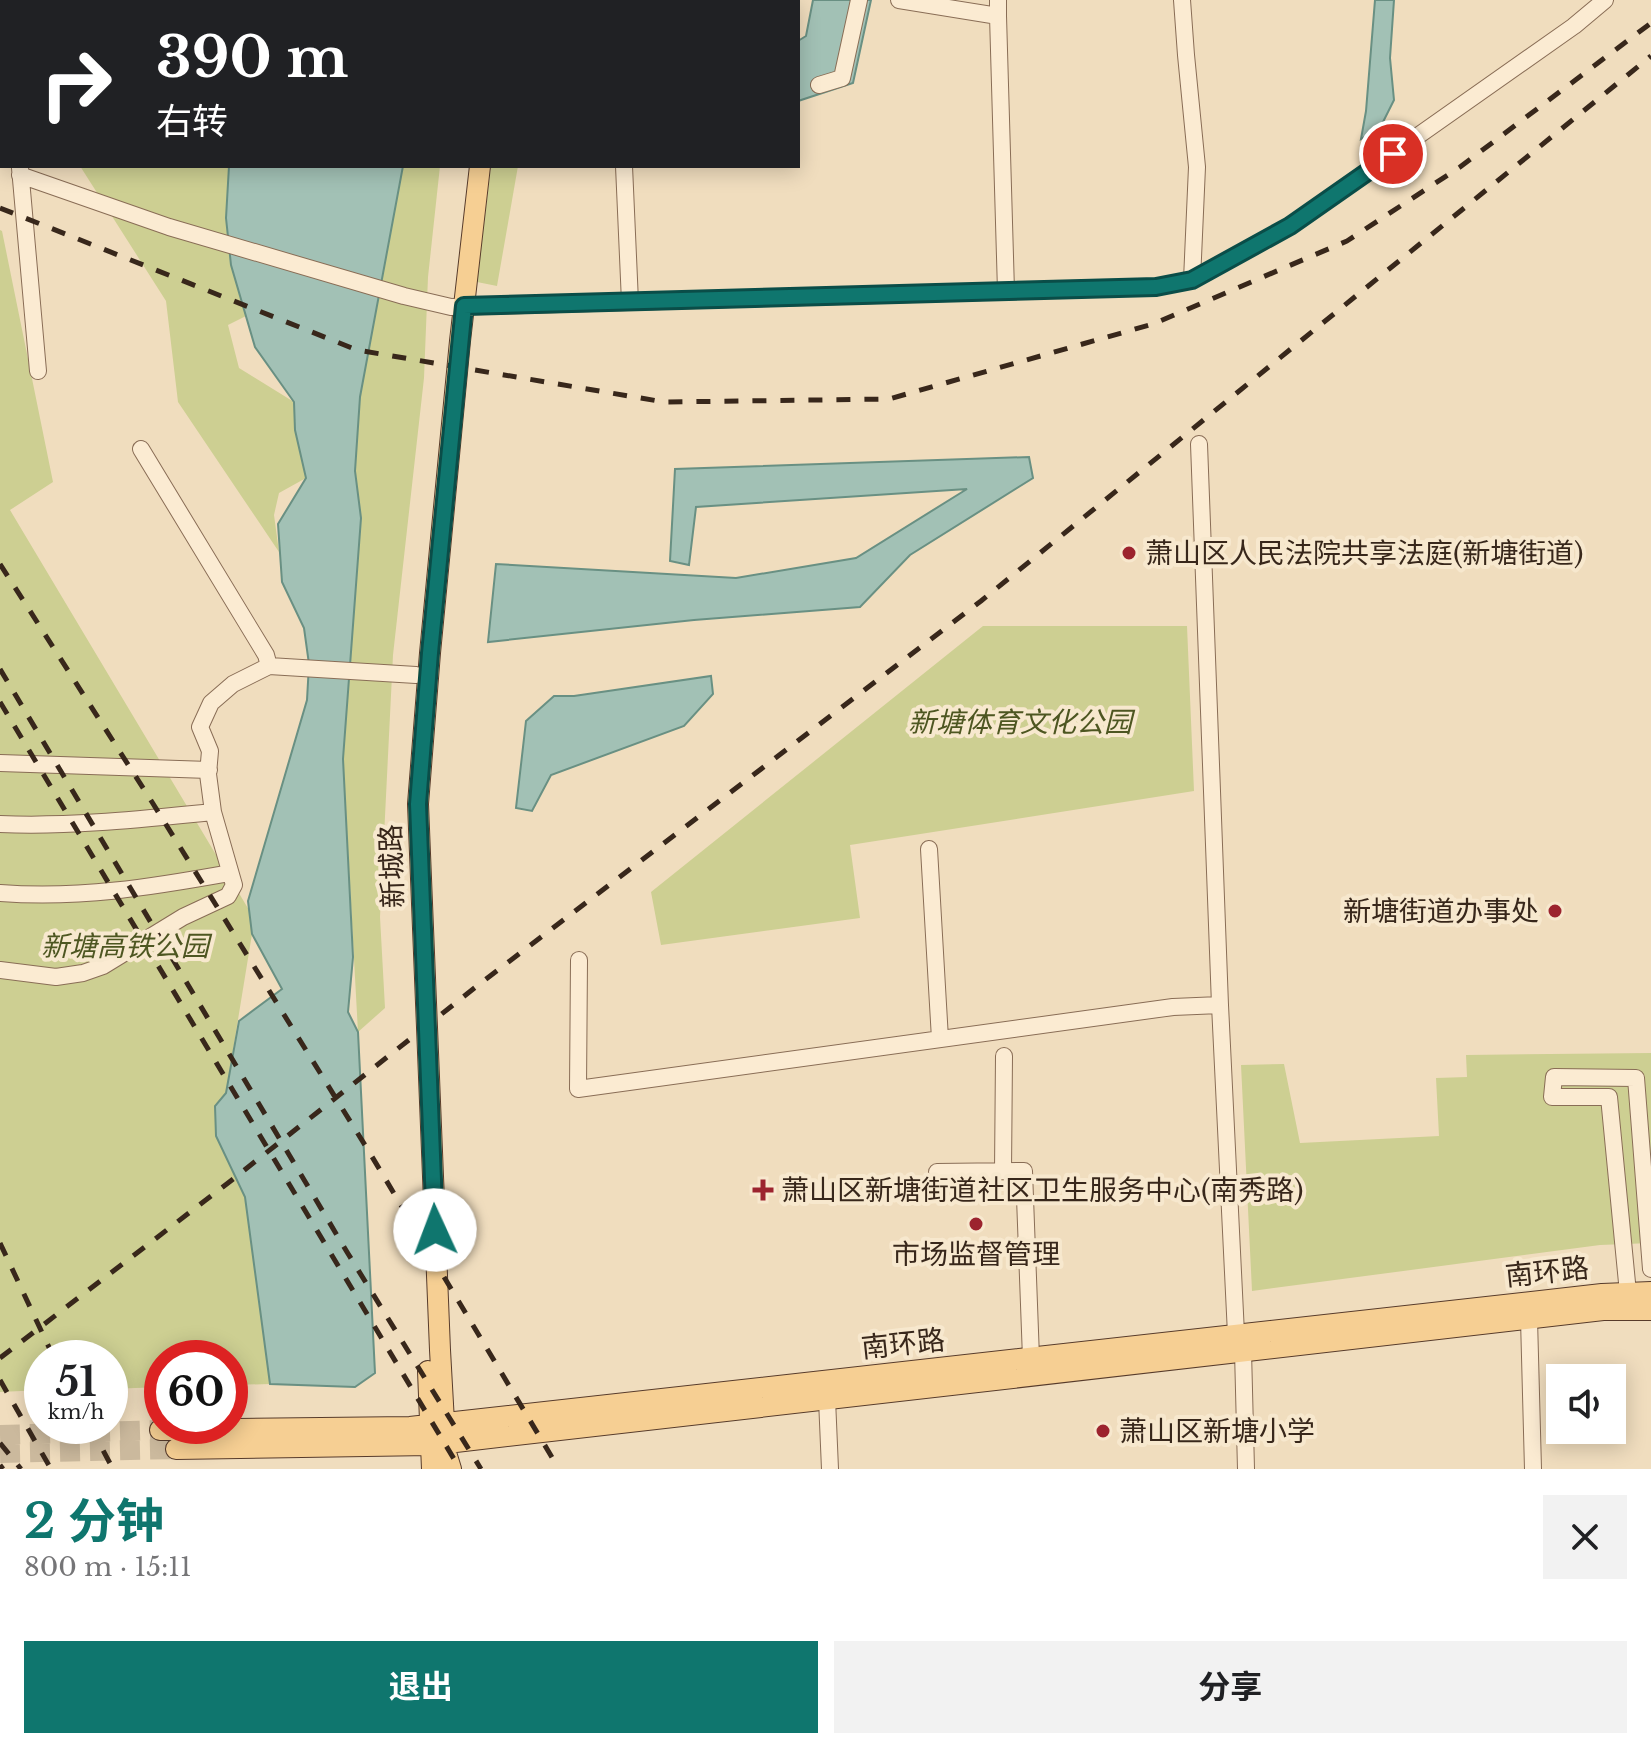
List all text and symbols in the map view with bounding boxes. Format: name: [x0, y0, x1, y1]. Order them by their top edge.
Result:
text: 390 m: [156, 23, 349, 92]
icon: right: [24, 32, 128, 136]
text: 右转: [156, 99, 228, 144]
pin: [1359, 120, 1427, 188]
icon: arrive: [1371, 132, 1415, 176]
place label: 萧山区人民法院共享法庭(新塘街道): [1145, 536, 1584, 571]
marker: 萧山区人民法院共享法庭(新塘街道): [1120, 544, 1138, 562]
park label: 新塘体育文化公园: [908, 705, 1136, 740]
street label: 新城路: [373, 823, 411, 909]
place label: 新塘街道办事处: [1343, 894, 1539, 929]
marker: 新塘街道办事处: [1546, 902, 1564, 920]
park label: 新塘高铁公园: [41, 929, 213, 964]
place label: 萧山区新塘街道社区卫生服务中心(南秀路): [781, 1173, 1304, 1208]
marker: 萧山区新塘街道社区卫生服务中心(南秀路): [752, 1179, 774, 1201]
position arrow: [393, 1188, 477, 1272]
marker: 市场监督管理: [967, 1215, 985, 1233]
place label: 市场监督管理: [892, 1237, 1060, 1272]
street label: 南环路: [1503, 1250, 1591, 1294]
street label: 南环路: [859, 1322, 947, 1366]
speed limit sign: 60: [144, 1340, 248, 1444]
text: 51: [55, 1357, 97, 1407]
map controls: [1546, 1364, 1626, 1444]
button: sound: [1546, 1364, 1626, 1444]
text: km/h: [48, 1400, 104, 1424]
place label: 萧山区新塘小学: [1119, 1414, 1315, 1449]
marker: 萧山区新塘小学: [1094, 1422, 1112, 1440]
text: 2 分钟: [24, 1491, 164, 1551]
button: close: [1543, 1495, 1627, 1579]
text: 800 m · 15:11: [24, 1551, 192, 1583]
button: 退出: [24, 1641, 818, 1733]
button: 分享: [834, 1641, 1627, 1733]

